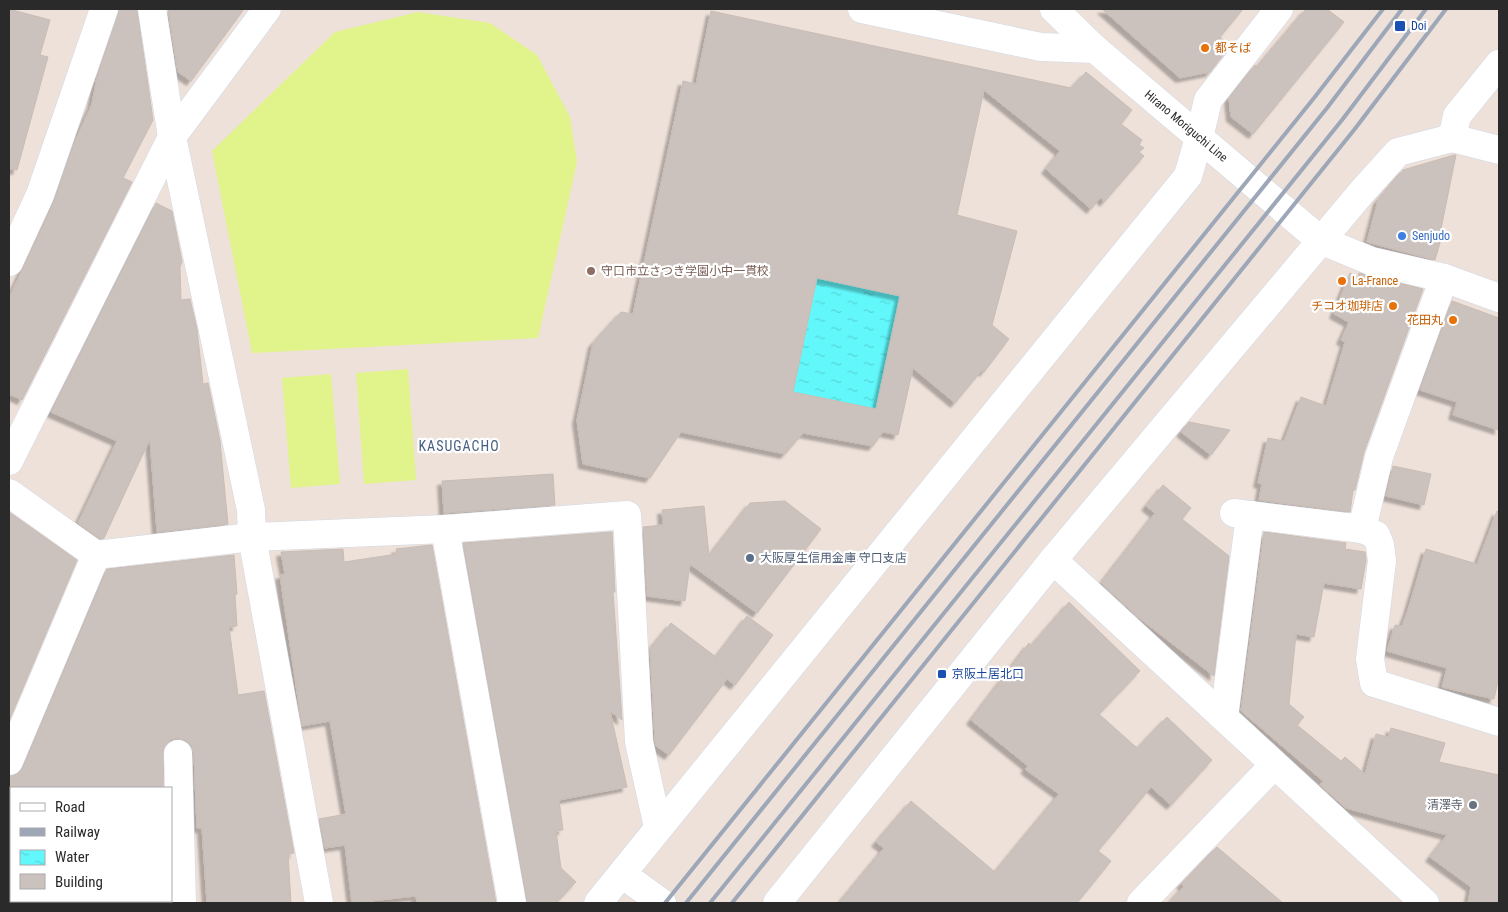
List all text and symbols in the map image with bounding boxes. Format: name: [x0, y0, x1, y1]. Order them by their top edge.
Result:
marker: Doi: [1393, 19, 1407, 33]
place label: Doi: [1411, 19, 1427, 33]
place label: 都そば: [1215, 41, 1251, 55]
marker: 都そば: [1199, 42, 1211, 54]
street label: Hirano Moriguchi Line: [1142, 87, 1231, 165]
place label: Senjudo: [1412, 229, 1450, 243]
marker: Senjudo: [1396, 230, 1408, 242]
place label: 守口市立さつき学園小中一貫校: [601, 264, 769, 278]
marker: 守口市立さつき学園小中一貫校: [585, 265, 597, 277]
place label: La-France: [1352, 274, 1399, 288]
marker: La-France: [1336, 275, 1348, 287]
place label: チコオ珈琲店: [1311, 299, 1383, 313]
marker: チコオ珈琲店: [1387, 300, 1399, 312]
place label: 花田丸: [1407, 313, 1443, 327]
marker: 花田丸: [1447, 314, 1459, 326]
district label: KASUGACHO: [418, 438, 500, 454]
place label: 大阪厚生信用金庫 守口支店: [760, 551, 907, 565]
marker: 大阪厚生信用金庫 守口支店: [744, 552, 756, 564]
place label: 京阪土居北口: [952, 667, 1024, 681]
marker: 京阪土居北口: [936, 668, 948, 680]
legend: [10, 787, 172, 902]
text: Road: [55, 798, 85, 816]
place label: 清澤寺: [1427, 798, 1463, 812]
marker: 清澤寺: [1467, 799, 1479, 811]
text: Railway: [55, 823, 100, 841]
text: Water: [55, 848, 90, 866]
text: Building: [55, 873, 103, 891]

